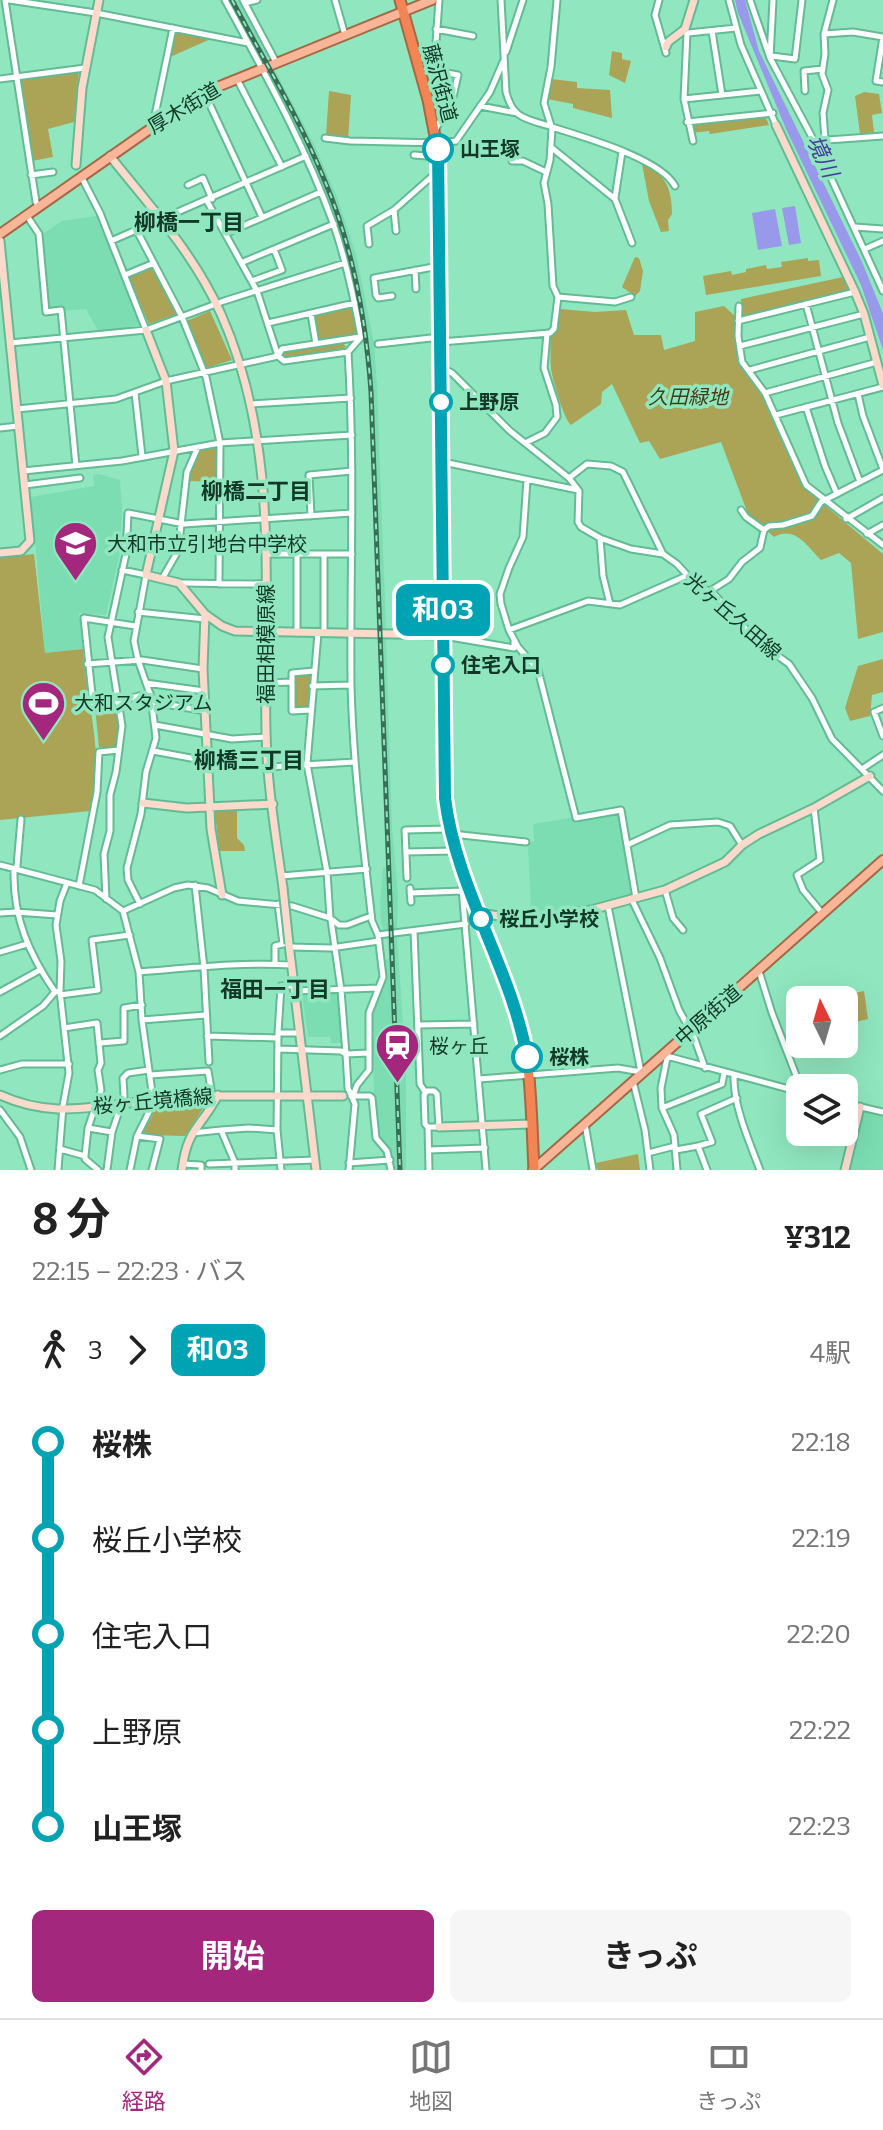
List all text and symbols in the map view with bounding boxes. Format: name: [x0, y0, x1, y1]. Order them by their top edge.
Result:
street label: 藤沢街道: [418, 41, 462, 125]
street label: 厚木街道: [144, 77, 224, 139]
water label: 境川: [801, 131, 845, 184]
marker: 山王塚: [423, 134, 453, 164]
place label: 山王塚: [460, 137, 520, 161]
district label: 柳橋一丁目: [134, 209, 244, 236]
park label: 久田緑地: [648, 385, 730, 409]
place label: 上野原: [459, 390, 519, 414]
marker: 上野原: [430, 391, 452, 413]
district label: 柳橋二丁目: [201, 478, 311, 505]
school or university icon: 大和市立引地台中学校: [52, 520, 100, 583]
place label: 大和市立引地台中学校: [107, 532, 307, 556]
street label: 光ヶ丘久田線: [680, 568, 786, 664]
street label: 福田相模原線: [254, 584, 278, 704]
line badge: 和03: [397, 584, 489, 636]
text: 和03: [412, 593, 474, 626]
place label: 住宅入口: [461, 653, 541, 677]
marker: 住宅入口: [432, 654, 454, 676]
sports icon: 大和スタジアム: [19, 679, 67, 742]
place label: 大和スタジアム: [74, 691, 213, 715]
district label: 柳橋三丁目: [194, 747, 304, 774]
place label: 桜丘小学校: [499, 907, 599, 931]
marker: 桜丘小学校: [470, 908, 492, 930]
district label: 福田一丁目: [220, 976, 330, 1003]
street label: 中原街道: [670, 980, 746, 1050]
north arrow: [786, 986, 858, 1058]
map controls: [786, 986, 858, 1146]
station icon: 桜ヶ丘: [374, 1022, 422, 1085]
place label: 桜ヶ丘: [429, 1034, 489, 1058]
marker: 桜株: [512, 1042, 542, 1072]
place label: 桜株: [549, 1045, 589, 1069]
button: layers: [786, 1074, 858, 1146]
street label: 桜ヶ丘境橋線: [92, 1084, 214, 1118]
text: 8 分: [32, 1193, 110, 1246]
text: ¥312: [784, 1220, 851, 1256]
text: 22:15 – 22:23 · バス: [32, 1256, 247, 1287]
icon: walk: [32, 1328, 76, 1372]
icon: forward: [115, 1328, 159, 1372]
text: 和03: [187, 1333, 249, 1366]
text: 3: [88, 1335, 103, 1366]
text: 4駅: [810, 1338, 851, 1369]
text: 桜株: [92, 1427, 152, 1463]
text: 22:18: [791, 1427, 851, 1458]
text: 桜丘小学校: [92, 1523, 242, 1559]
text: 22:19: [791, 1523, 851, 1554]
text: 住宅入口: [92, 1619, 212, 1655]
text: 22:20: [786, 1619, 851, 1650]
text: 上野原: [92, 1715, 182, 1751]
text: 22:22: [789, 1715, 851, 1746]
text: 山王塚: [92, 1811, 182, 1847]
text: 22:23: [788, 1811, 851, 1842]
button: 開始: [32, 1910, 434, 2002]
button: きっぷ: [450, 1910, 851, 2002]
tab: 経路: [122, 2035, 166, 2115]
tab: 地図: [409, 2035, 453, 2115]
tab: きっぷ: [696, 2035, 761, 2115]

